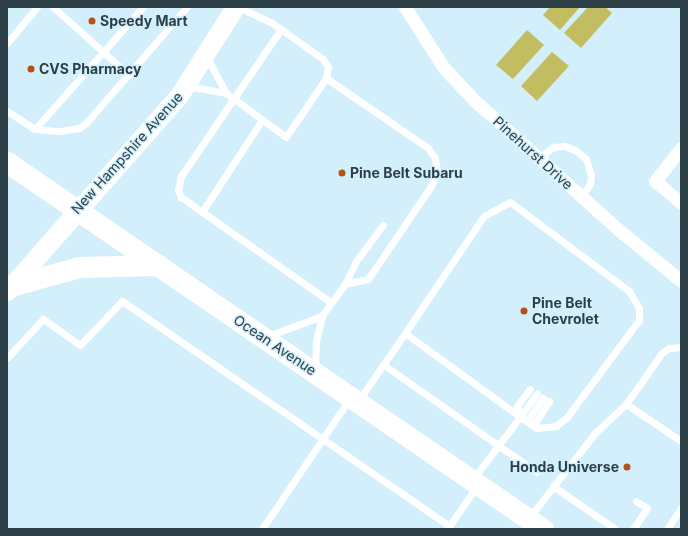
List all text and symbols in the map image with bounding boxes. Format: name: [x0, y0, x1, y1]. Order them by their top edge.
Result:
place label: Speedy Mart: [100, 13, 188, 29]
marker: Speedy Mart: [87, 16, 97, 26]
place label: CVS Pharmacy: [39, 61, 141, 77]
marker: CVS Pharmacy: [26, 64, 36, 74]
street label: New Hampshire Avenue: [68, 89, 186, 217]
street label: Pinehurst Drive: [490, 113, 576, 193]
place label: Pine Belt Subaru: [350, 165, 463, 181]
marker: Pine Belt Subaru: [337, 168, 347, 178]
place label: Pine Belt Chevrolet: [532, 295, 599, 328]
marker: Pine Belt Chevrolet: [519, 306, 529, 316]
street label: Ocean Avenue: [230, 311, 320, 379]
place label: Honda Universe: [510, 459, 619, 475]
marker: Honda Universe: [622, 462, 632, 472]

